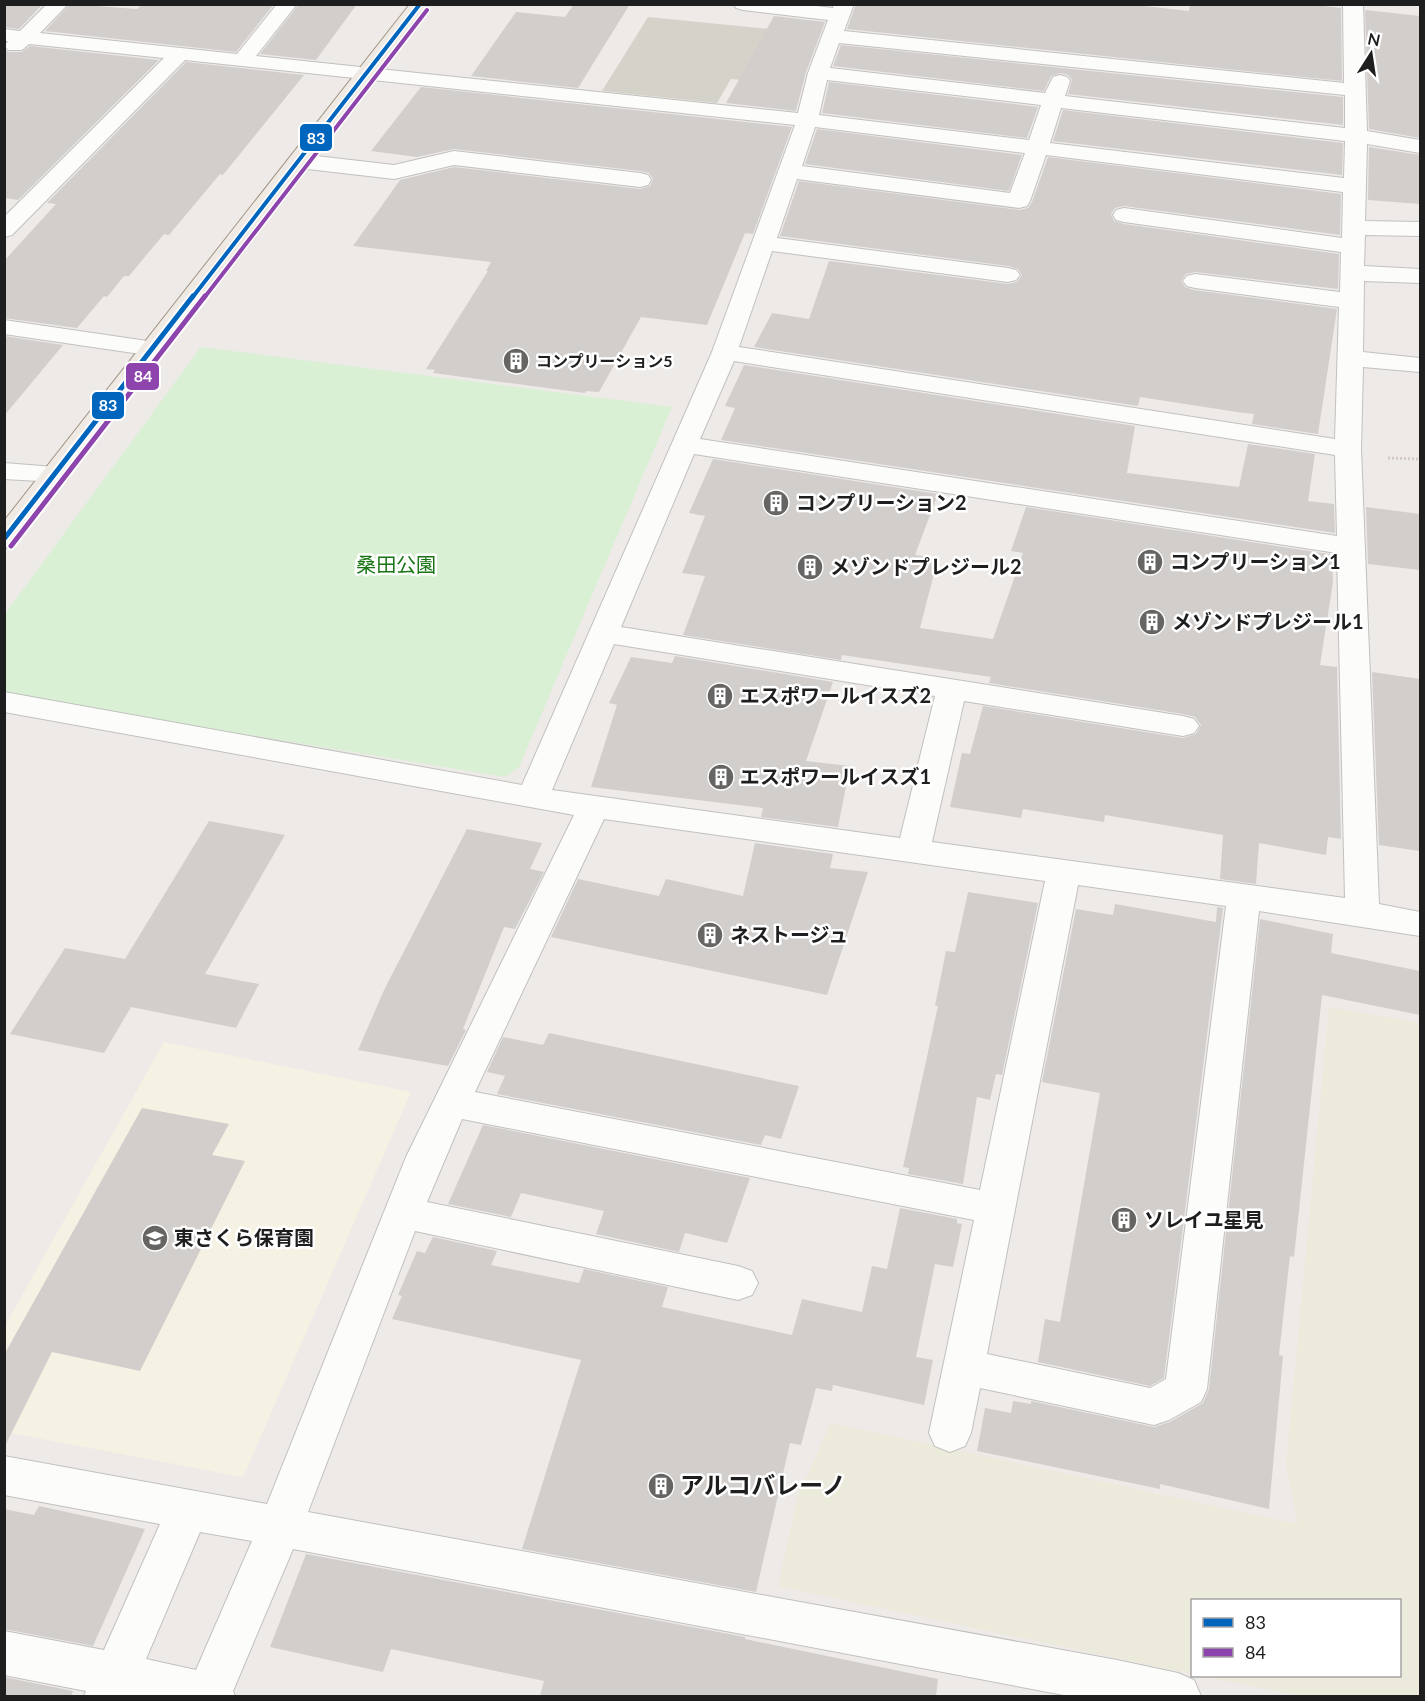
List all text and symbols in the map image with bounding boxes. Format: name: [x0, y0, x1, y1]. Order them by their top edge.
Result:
north arrow: [1341, 24, 1401, 84]
text: N: [1366, 28, 1382, 49]
line badge: 83: [299, 123, 333, 152]
text: 83: [307, 128, 325, 147]
building icon: コンプリーション5: [501, 346, 531, 376]
place label: コンプリーション5: [536, 351, 672, 370]
line badge: 84: [125, 362, 160, 391]
text: 84: [134, 366, 152, 385]
line badge: 83: [91, 391, 125, 420]
text: 83: [99, 395, 117, 414]
building icon: コンプリーション2: [761, 488, 791, 518]
place label: コンプリーション2: [796, 490, 967, 514]
building icon: コンプリーション1: [1135, 547, 1165, 577]
place label: コンプリーション1: [1170, 549, 1341, 573]
park label: 桑田公園: [356, 552, 436, 576]
building icon: メゾンドプレジール2: [795, 552, 825, 582]
place label: メゾンドプレジール2: [830, 554, 1022, 578]
building icon: メゾンドプレジール1: [1137, 607, 1167, 637]
place label: メゾンドプレジール1: [1172, 609, 1364, 633]
building icon: エスポワールイスズ2: [705, 681, 735, 711]
place label: エスポワールイスズ2: [740, 683, 931, 707]
building icon: エスポワールイスズ1: [706, 762, 736, 792]
place label: エスポワールイスズ1: [740, 764, 931, 788]
building icon: ネストージュ: [695, 920, 725, 950]
place label: ネストージュ: [730, 922, 848, 946]
building icon: ソレイユ星見: [1109, 1205, 1139, 1235]
place label: ソレイユ星見: [1144, 1207, 1264, 1231]
school or university icon: 東さくら保育園: [140, 1223, 170, 1253]
place label: 東さくら保育園: [174, 1225, 314, 1249]
place label: アルコバレーノ: [680, 1470, 846, 1499]
building icon: アルコバレーノ: [646, 1471, 676, 1501]
legend: [1191, 1599, 1401, 1677]
text: 83: [1245, 1611, 1266, 1633]
text: 84: [1245, 1641, 1266, 1663]

